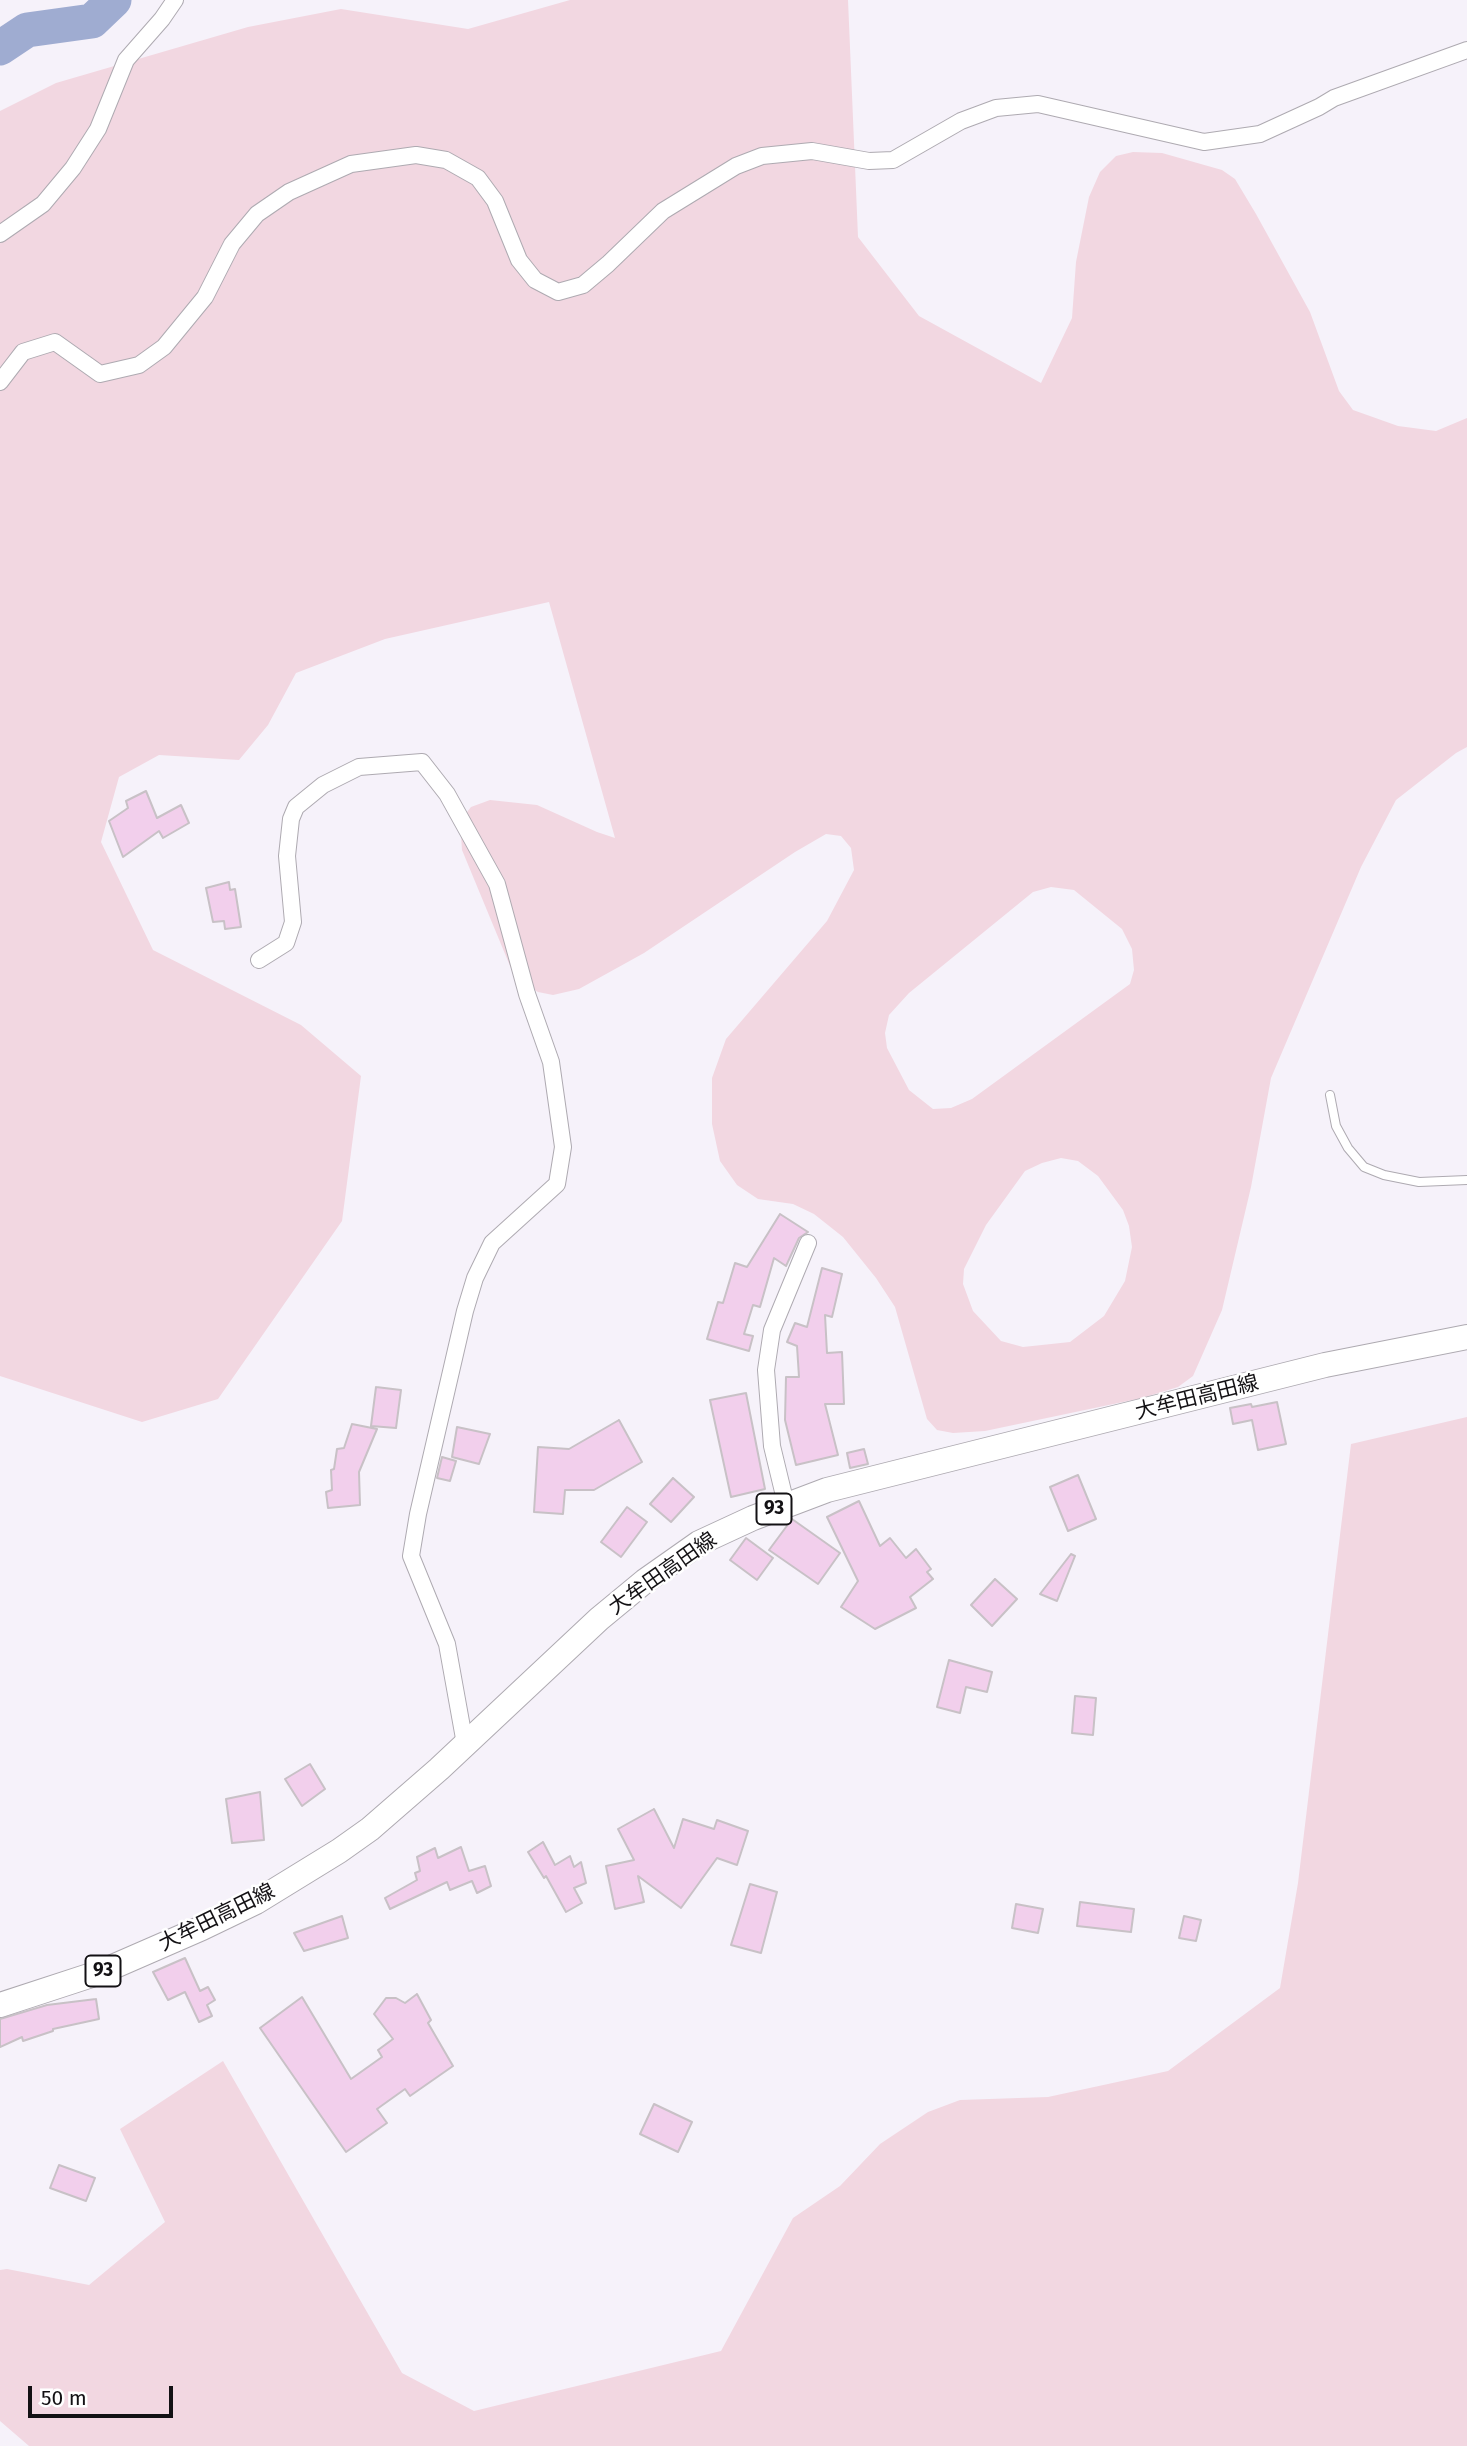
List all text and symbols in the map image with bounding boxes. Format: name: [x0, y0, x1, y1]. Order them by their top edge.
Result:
street label: 大牟田高田線: [1133, 1371, 1261, 1425]
road number: 93: [756, 1494, 792, 1525]
street label: 大牟田高田線: [604, 1528, 722, 1620]
street label: 大牟田高田線: [155, 1879, 279, 1957]
road number: 93: [86, 1955, 120, 1986]
scale bar: [32, 2372, 177, 2416]
text: 50 m: [41, 2385, 87, 2411]

